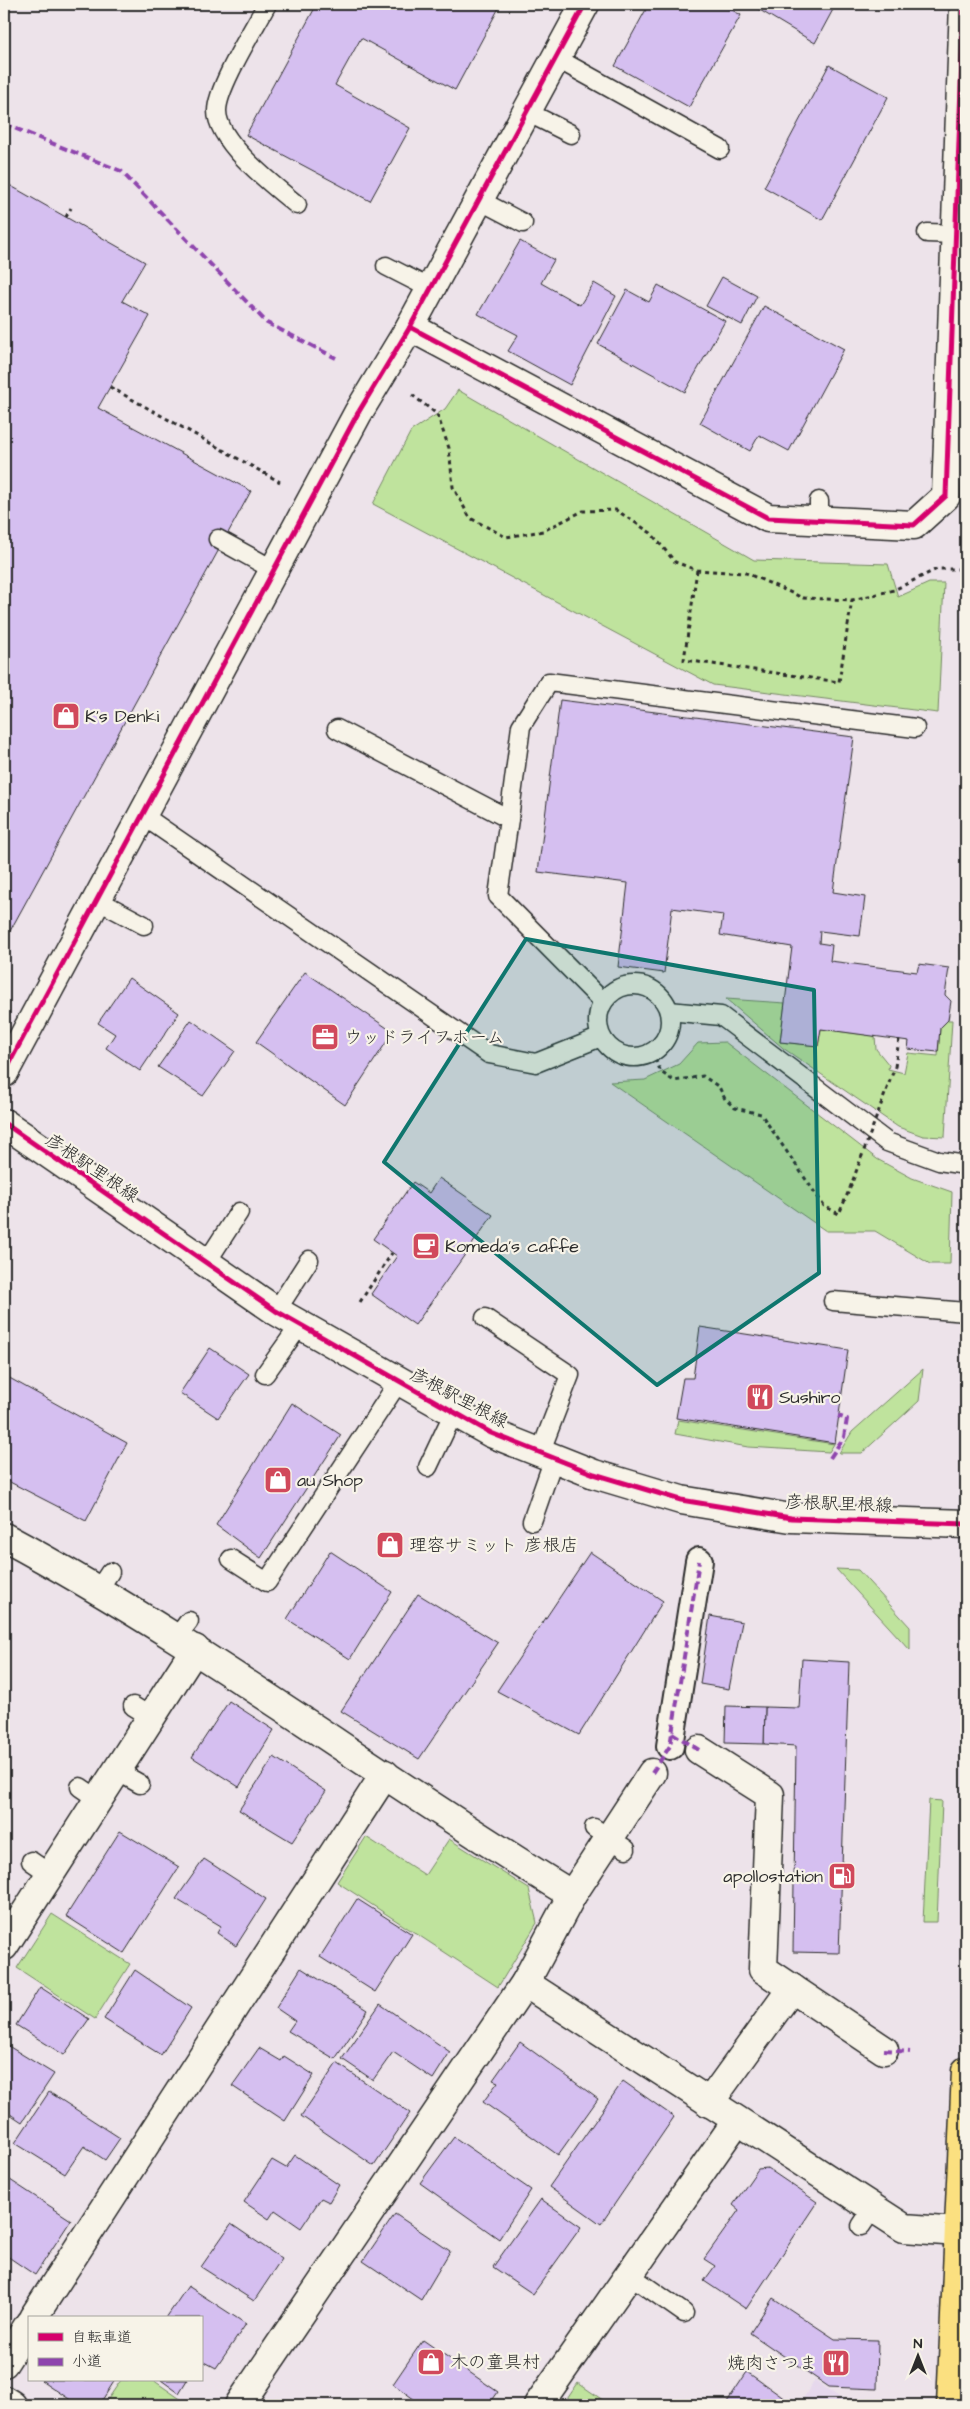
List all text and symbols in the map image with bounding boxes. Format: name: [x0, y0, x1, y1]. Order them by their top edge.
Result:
shop icon: K's Denki: [51, 701, 81, 731]
place label: K's Denki: [85, 704, 160, 729]
office icon: ウッドライフホーム: [310, 1022, 340, 1052]
place label: ウッドライフホーム: [344, 1025, 505, 1050]
street label: 彦根駅里根線: [40, 1127, 144, 1209]
cafe icon: Komeda's caffe: [411, 1231, 441, 1261]
place label: Komeda's caffe: [445, 1234, 579, 1259]
street label: 彦根駅里根線: [405, 1362, 513, 1434]
restaurant icon: Sushiro: [745, 1382, 775, 1412]
place label: Sushiro: [779, 1385, 840, 1410]
shop icon: au Shop: [263, 1465, 293, 1495]
place label: au Shop: [297, 1468, 363, 1493]
street label: 彦根駅里根線: [785, 1490, 893, 1518]
shop icon: 理容サミット 彦根店: [375, 1530, 405, 1560]
place label: 理容サミット 彦根店: [409, 1533, 578, 1558]
fuel station icon: apollostation: [827, 1861, 857, 1891]
place label: apollostation: [723, 1864, 823, 1889]
legend: [28, 2316, 202, 2382]
text: 自転車道: [72, 2327, 132, 2348]
north arrow: [892, 2332, 942, 2382]
text: N: [914, 2334, 923, 2354]
shop icon: 木の童具村: [416, 2347, 446, 2377]
restaurant icon: 焼肉さつま: [821, 2348, 851, 2378]
place label: 木の童具村: [450, 2350, 540, 2375]
text: 小道: [72, 2351, 102, 2372]
place label: 焼肉さつま: [727, 2351, 817, 2376]

